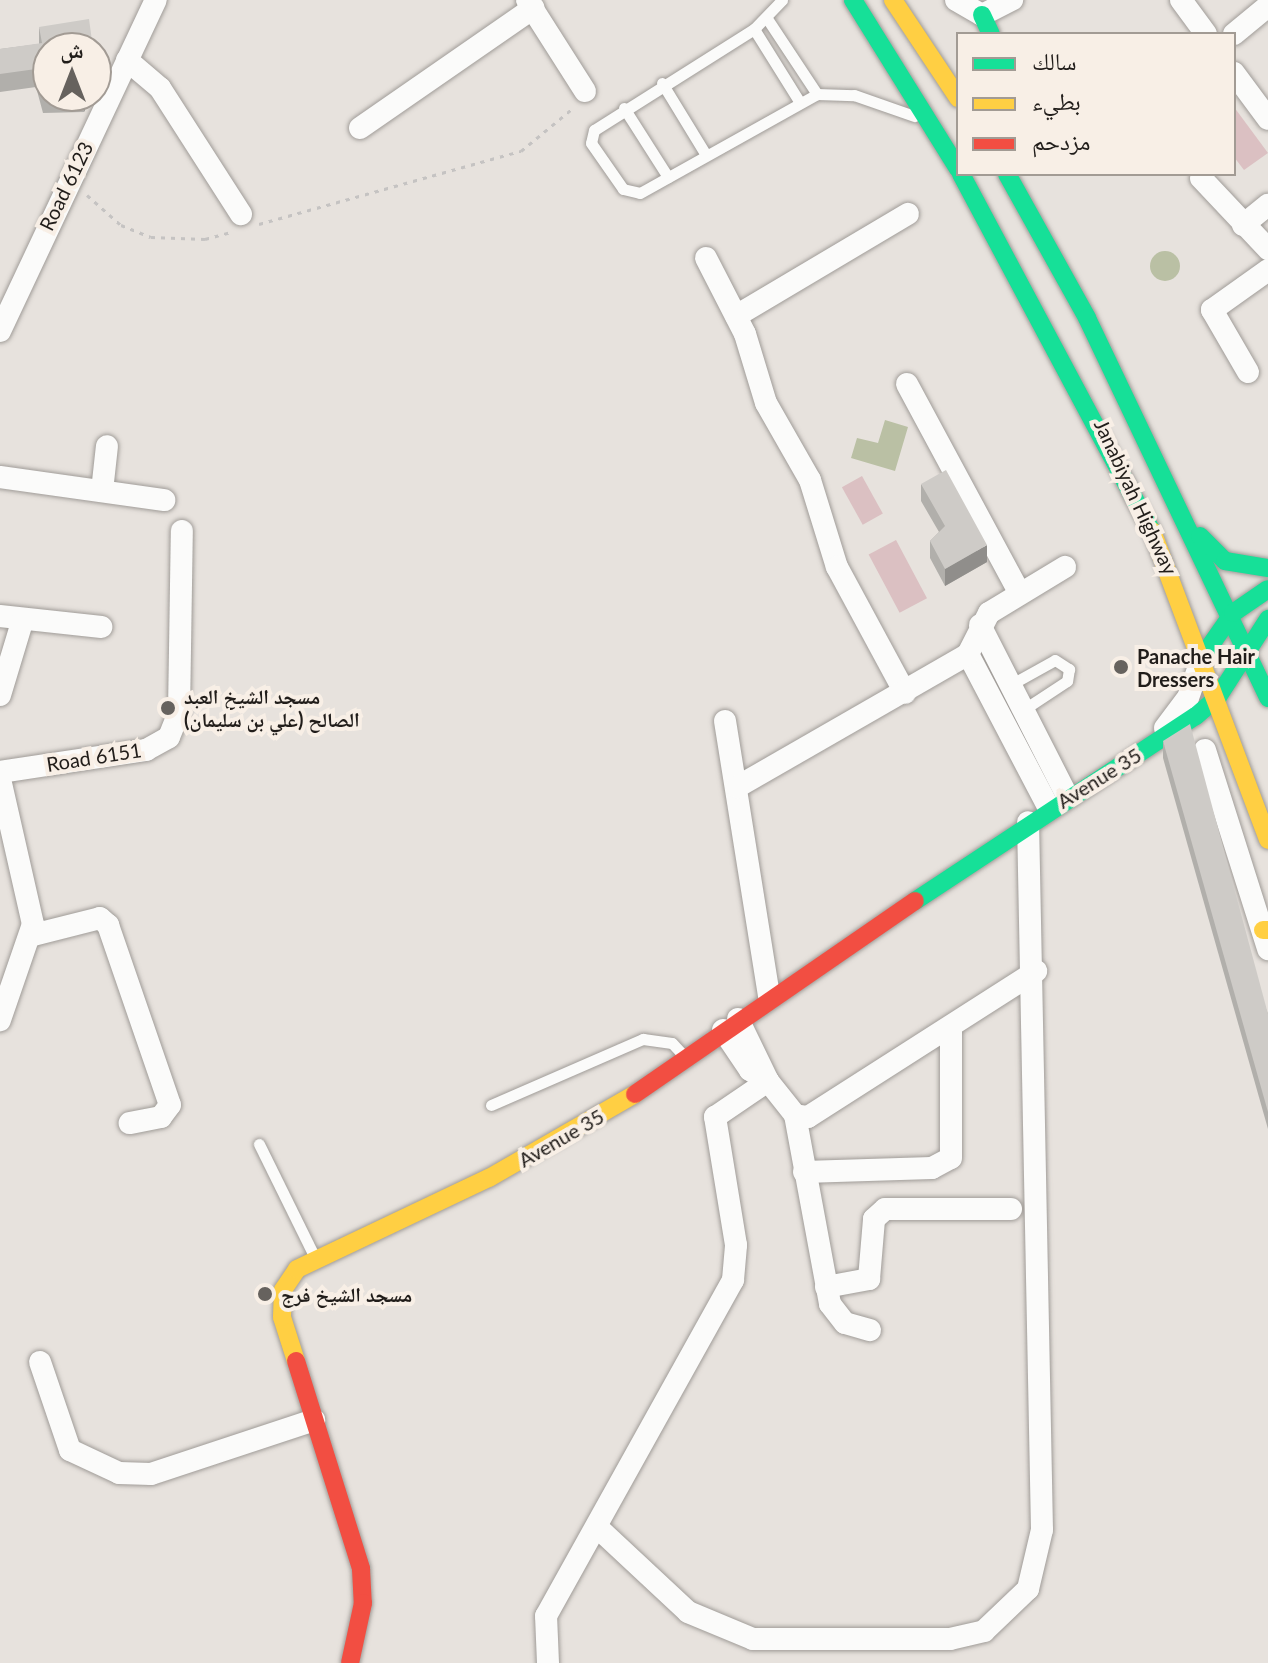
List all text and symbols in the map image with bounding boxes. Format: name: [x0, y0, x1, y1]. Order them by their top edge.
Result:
north arrow: [32, 32, 112, 112]
legend: [956, 32, 1236, 176]
text: ش: [60, 36, 84, 63]
text: سالك: [1032, 46, 1077, 75]
text: بطيء: [1032, 86, 1081, 115]
text: مزدحم: [1032, 126, 1091, 155]
street label: Road 6123: [34, 138, 98, 234]
street label: Janabiyah Highway: [1090, 416, 1182, 578]
place label: Panache Hair Dressers: [1137, 644, 1255, 691]
marker: Panache Hair Dressers: [1112, 658, 1130, 676]
place label: مسجد الشيخ العبد الصالح (علي بن سليمان): [184, 684, 360, 731]
marker: مسجد الشيخ العبد الصالح (علي بن سليمان): [159, 699, 177, 717]
street label: Road 6151: [45, 738, 143, 776]
street label: Avenue 35: [1053, 743, 1145, 813]
street label: Avenue 35: [514, 1104, 608, 1172]
place label: مسجد الشيخ فرج: [281, 1282, 412, 1306]
marker: مسجد الشيخ فرج: [256, 1285, 274, 1303]

